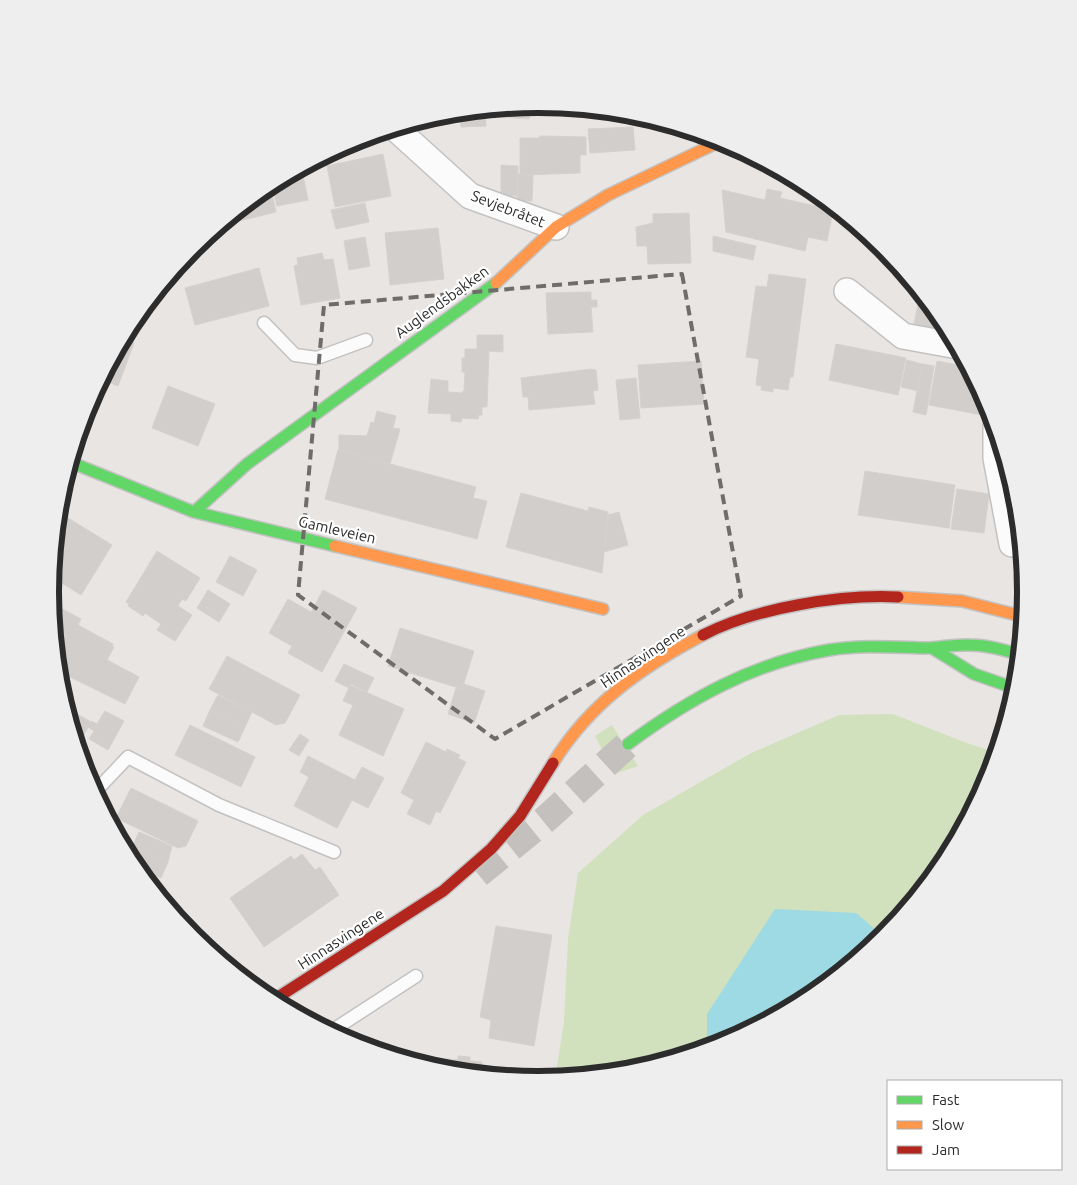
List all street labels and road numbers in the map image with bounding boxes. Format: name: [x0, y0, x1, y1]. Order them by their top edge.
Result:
street label: Sevjebråtet: [469, 187, 548, 230]
street label: Auglendsbakken: [392, 262, 492, 341]
street label: Gamleveien: [297, 512, 377, 547]
street label: Hinnasvingene: [597, 622, 688, 691]
street label: Hinnasvingene: [295, 905, 387, 973]

